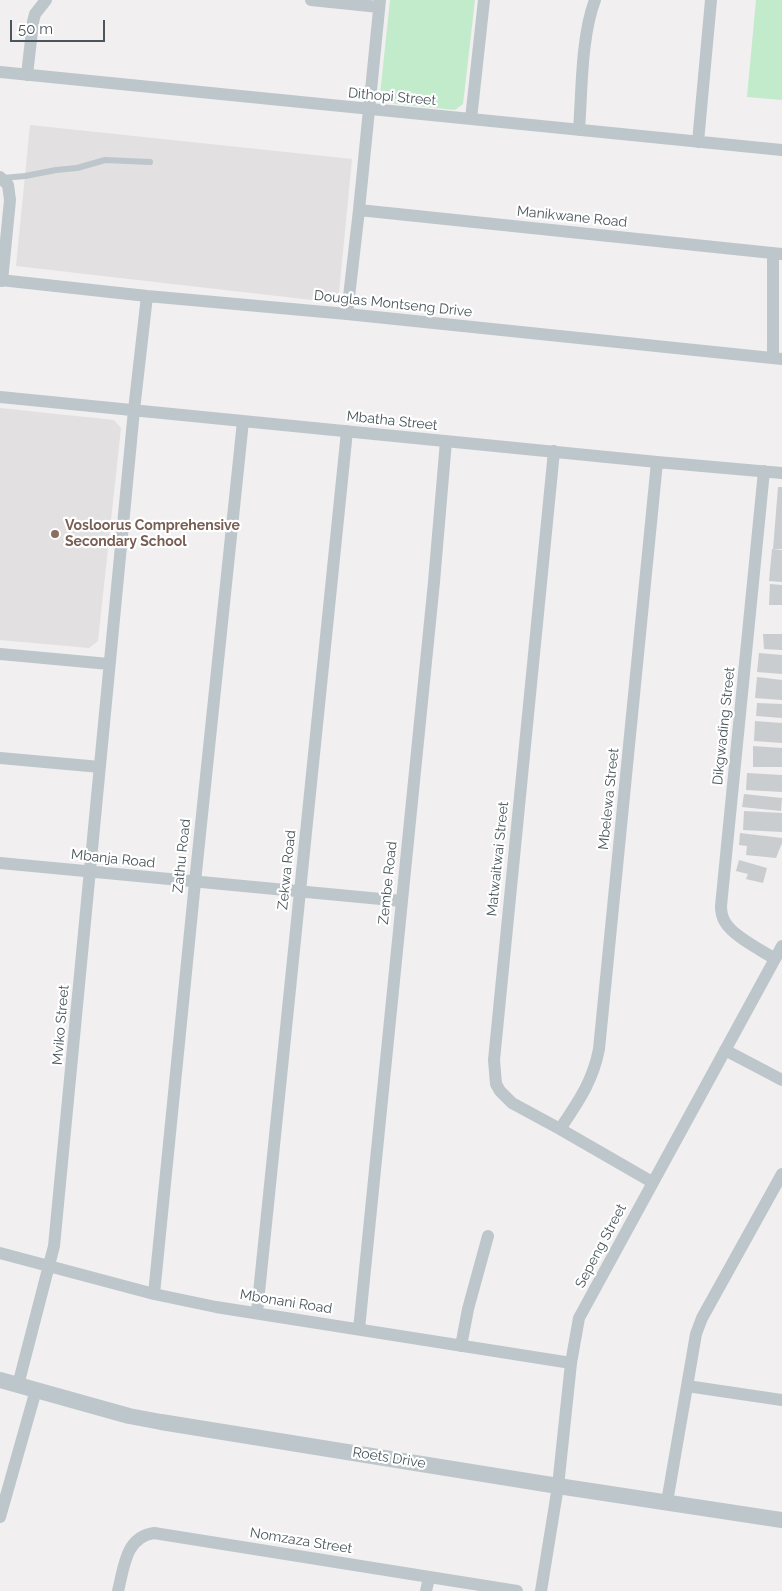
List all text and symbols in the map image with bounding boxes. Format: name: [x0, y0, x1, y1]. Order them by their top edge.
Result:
scale bar: [12, 10, 108, 42]
text: 50 m: [18, 20, 53, 38]
street label: Dithopi Street: [347, 85, 437, 109]
street label: Manikwane Road: [516, 203, 628, 231]
street label: Douglas Montseng Drive: [313, 287, 473, 321]
street label: Mbatha Street: [346, 408, 438, 434]
place label: Vosloorus Comprehensive Secondary School: [65, 518, 240, 550]
marker: Vosloorus Comprehensive Secondary School: [49, 528, 61, 540]
street label: Dikgwading Street: [709, 666, 739, 786]
street label: Mbelewa Street: [595, 747, 623, 851]
street label: Matwaitwai Street: [484, 801, 512, 917]
street label: Zathu Road: [170, 818, 194, 894]
street label: Zekwa Road: [274, 829, 300, 911]
street label: Zembe Road: [375, 841, 401, 925]
street label: Mbanja Road: [70, 846, 156, 872]
street label: Mviko Street: [49, 984, 73, 1066]
street label: Sepeng Street: [572, 1201, 630, 1291]
street label: Mbonani Road: [239, 1286, 333, 1318]
street label: Roets Drive: [351, 1444, 427, 1472]
street label: Nomzaza Street: [249, 1525, 353, 1557]

